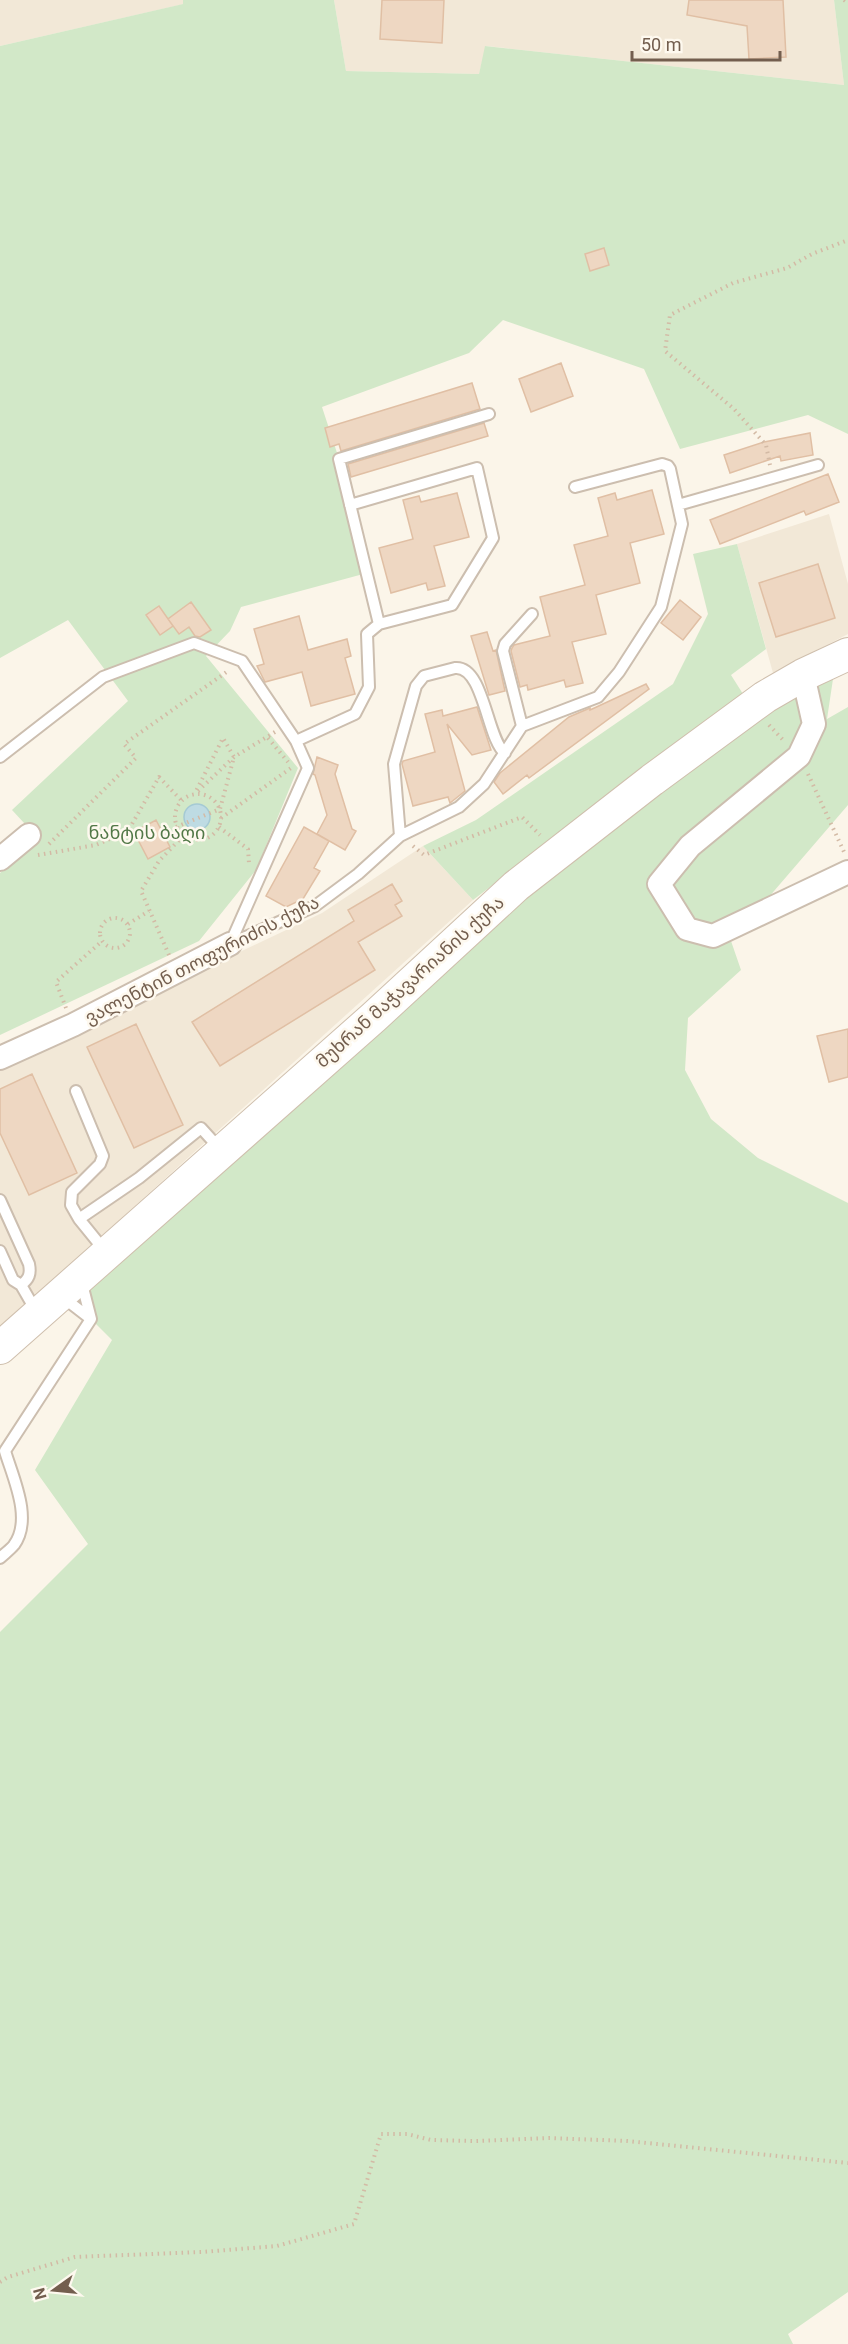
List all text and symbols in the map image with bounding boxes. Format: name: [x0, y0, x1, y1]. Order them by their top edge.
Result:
scale bar: [632, 24, 780, 62]
text: 50 m: [641, 34, 681, 55]
park label: ნანტის ბაღი: [89, 822, 205, 844]
street label: ვალენტინ თოფურიძის ქუჩა: [81, 891, 323, 1029]
street label: მუხრან მაჭავარიანის ქუჩა: [311, 892, 509, 1072]
north arrow: [24, 2260, 84, 2320]
text: N: [29, 2286, 51, 2302]

